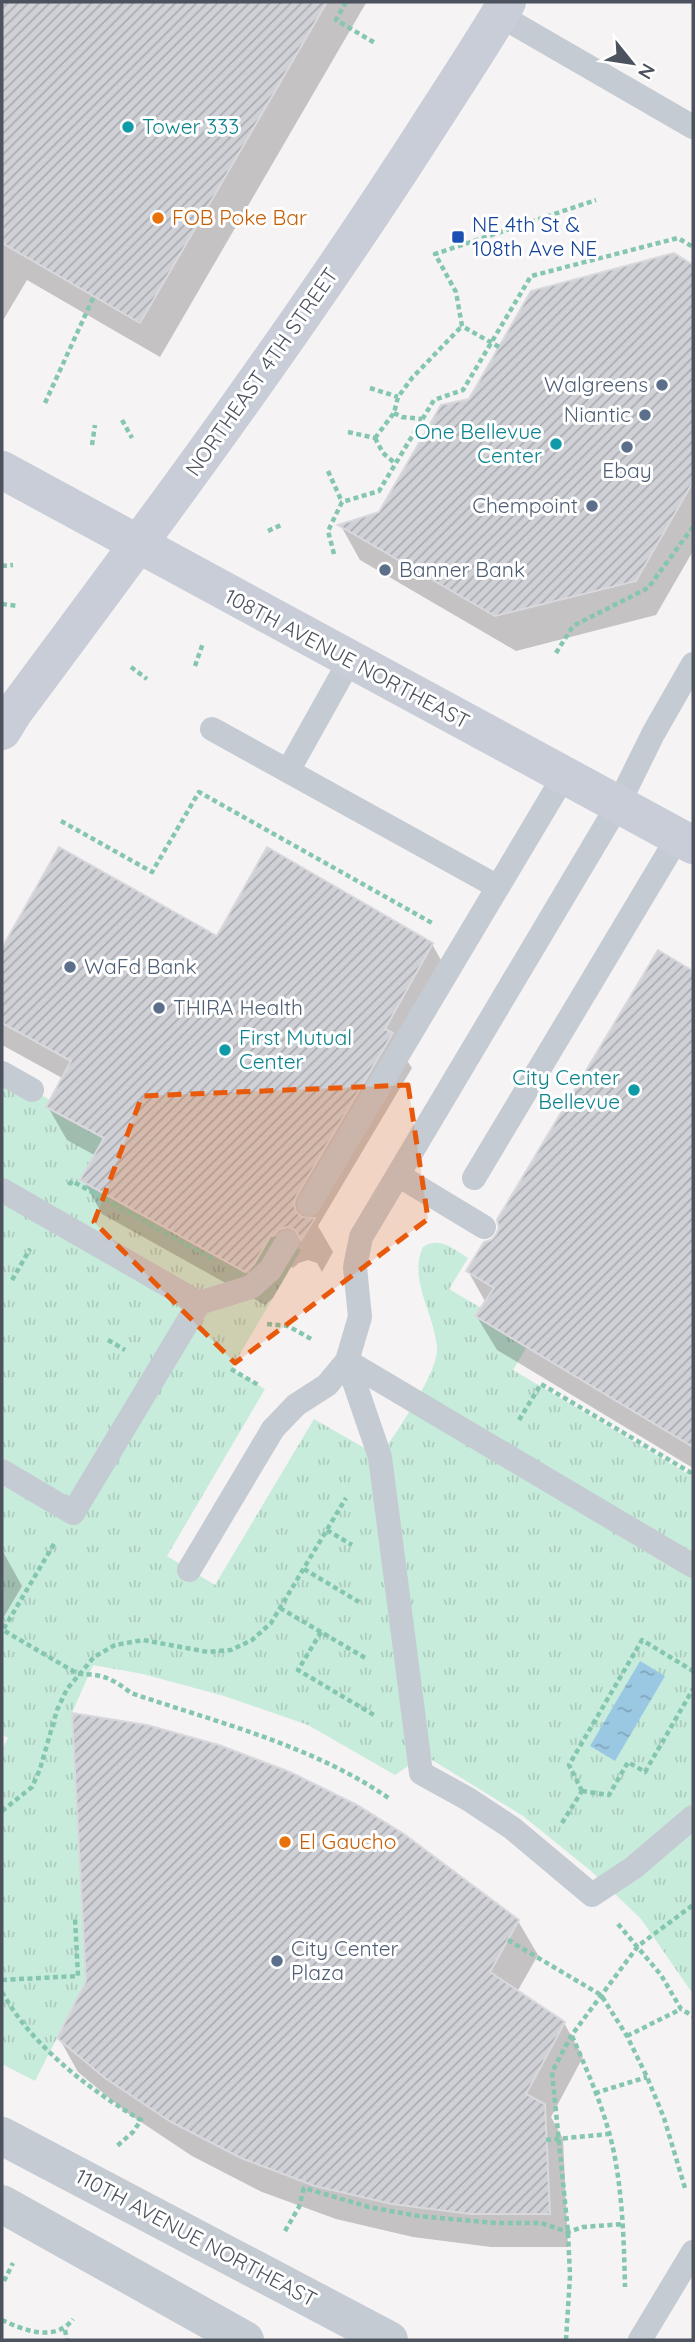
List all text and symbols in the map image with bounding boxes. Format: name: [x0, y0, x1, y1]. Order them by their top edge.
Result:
north arrow: [597, 28, 667, 98]
text: N: [633, 59, 661, 84]
place label: Tower 333: [142, 113, 239, 139]
marker: Tower 333: [120, 119, 136, 135]
place label: FOB Poke Bar: [172, 204, 307, 230]
marker: FOB Poke Bar: [150, 210, 166, 226]
place label: NE 4th St & 108th Ave NE: [472, 211, 597, 261]
marker: NE 4th St & 108th Ave NE: [450, 229, 466, 245]
street label: NORTHEAST 4TH STREET: [179, 262, 343, 481]
place label: Walgreens: [544, 371, 648, 397]
marker: Walgreens: [654, 377, 670, 393]
place label: Niantic: [564, 401, 631, 427]
marker: Niantic: [637, 407, 653, 423]
place label: One Bellevue Center: [415, 418, 542, 468]
marker: One Bellevue Center: [548, 436, 564, 452]
marker: Ebay: [619, 439, 635, 455]
place label: Ebay: [602, 457, 652, 483]
place label: Chempoint: [472, 492, 578, 518]
marker: Chempoint: [584, 498, 600, 514]
place label: Banner Bank: [399, 556, 525, 582]
marker: Banner Bank: [377, 562, 393, 578]
street label: 108TH AVENUE NORTHEAST: [221, 582, 474, 734]
place label: WaFd Bank: [84, 953, 197, 979]
marker: WaFd Bank: [62, 959, 78, 975]
place label: THIRA Health: [173, 994, 303, 1020]
marker: THIRA Health: [151, 1000, 167, 1016]
place label: First Mutual Center: [239, 1024, 352, 1074]
marker: First Mutual Center: [217, 1042, 233, 1058]
place label: City Center Bellevue: [512, 1064, 620, 1114]
marker: City Center Bellevue: [626, 1082, 642, 1098]
place label: El Gaucho: [299, 1828, 396, 1854]
marker: El Gaucho: [277, 1834, 293, 1850]
place label: City Center Plaza: [291, 1935, 399, 1985]
marker: City Center Plaza: [269, 1953, 285, 1969]
street label: 110TH AVENUE NORTHEAST: [71, 2162, 322, 2312]

